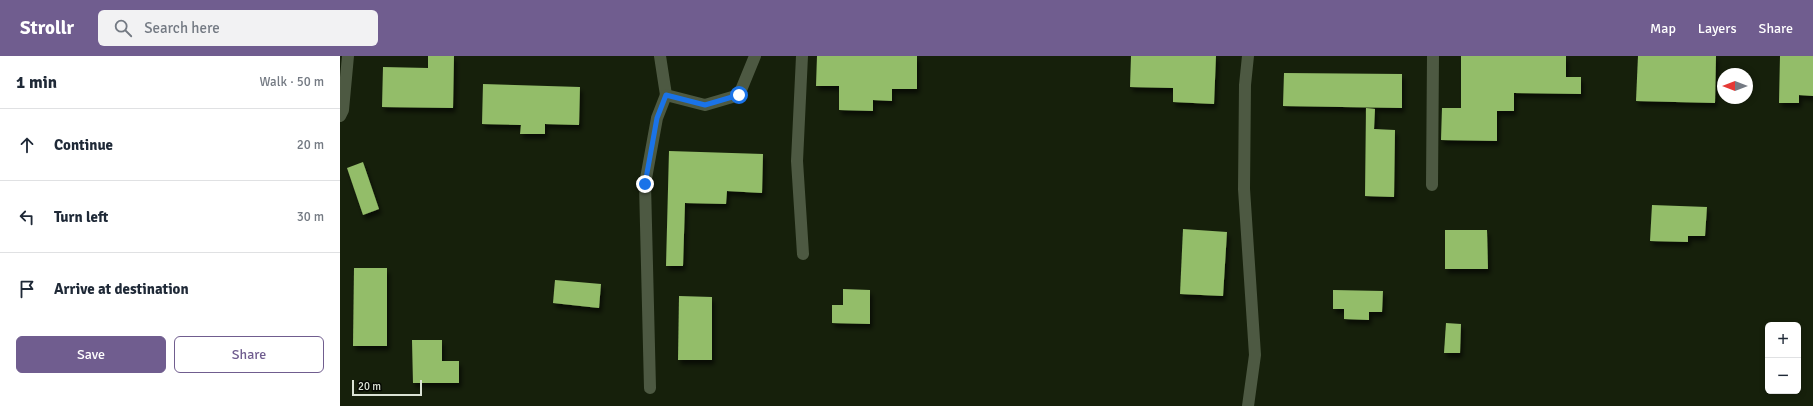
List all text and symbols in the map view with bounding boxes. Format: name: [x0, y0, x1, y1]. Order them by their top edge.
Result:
search box: [98, 10, 378, 46]
text: Strollr: [20, 16, 74, 40]
icon: search: [112, 17, 134, 39]
text: Search here: [144, 19, 220, 37]
text: Map: [1650, 20, 1676, 37]
text: Layers: [1698, 20, 1737, 37]
text: Share: [1759, 20, 1793, 37]
north arrow: [1717, 68, 1753, 104]
text: 1 min: [16, 72, 57, 93]
text: Walk · 50 m: [260, 74, 324, 90]
route start: [730, 86, 748, 104]
icon: ahead: [16, 134, 38, 156]
text: Continue: [54, 136, 113, 154]
text: 20 m: [297, 137, 324, 153]
route end: [636, 175, 654, 193]
icon: left: [16, 206, 38, 228]
text: Turn left: [54, 208, 108, 226]
text: 30 m: [297, 209, 324, 225]
icon: arrive: [16, 278, 38, 300]
text: Arrive at destination: [54, 280, 189, 298]
map controls: [1765, 322, 1801, 394]
button: +: [1765, 322, 1801, 358]
button: Save: [16, 336, 166, 373]
button: Share: [174, 336, 324, 373]
button: −: [1765, 358, 1801, 394]
scale bar: [352, 378, 422, 397]
text: 20 m: [358, 380, 381, 393]

